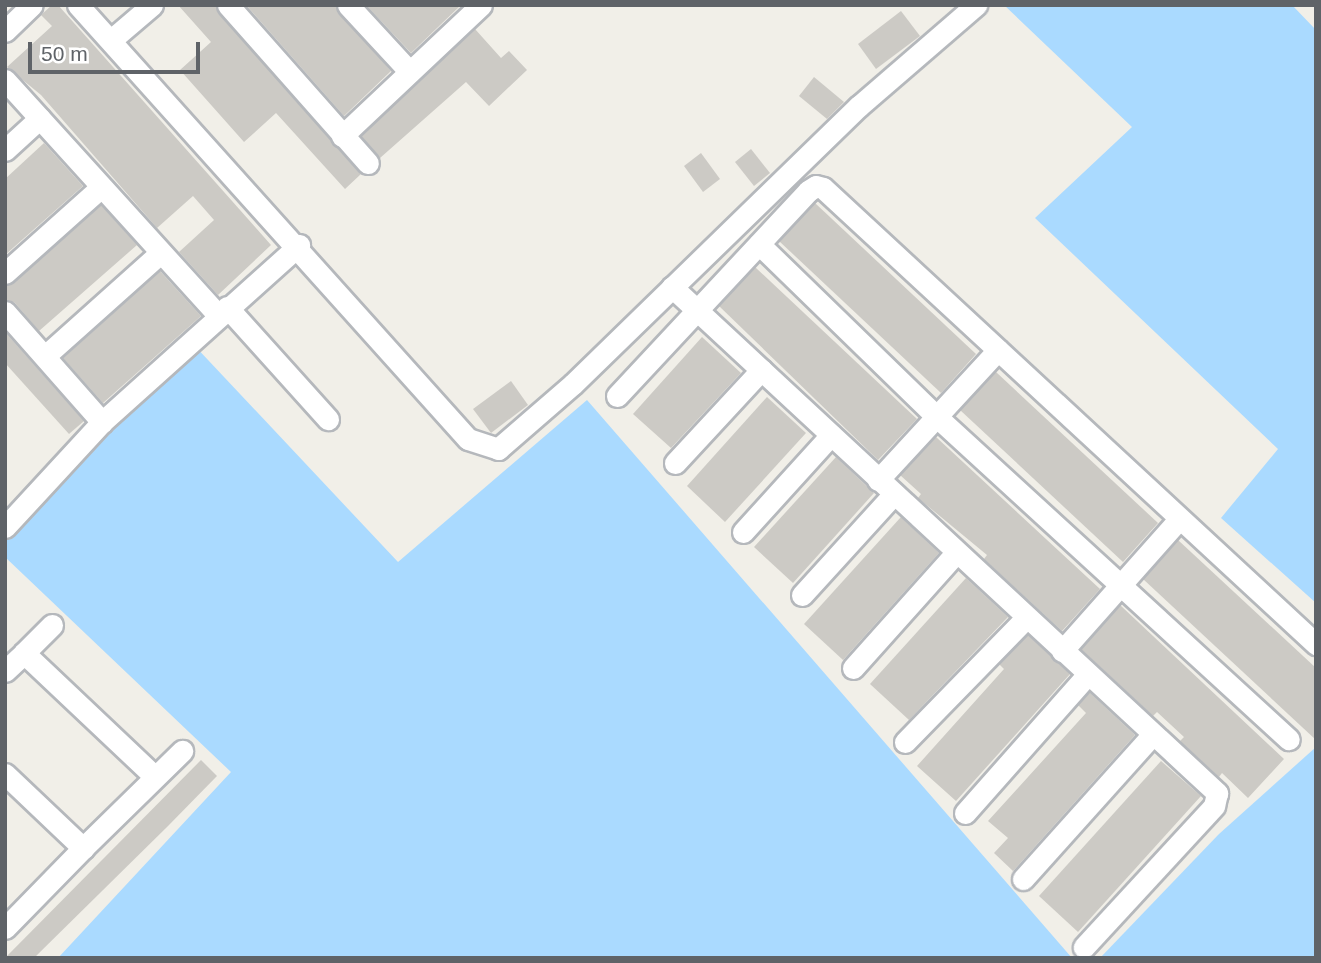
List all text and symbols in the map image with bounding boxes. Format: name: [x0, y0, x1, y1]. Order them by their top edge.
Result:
scale bar: [32, 28, 203, 72]
text: 50 m: [41, 42, 88, 65]

